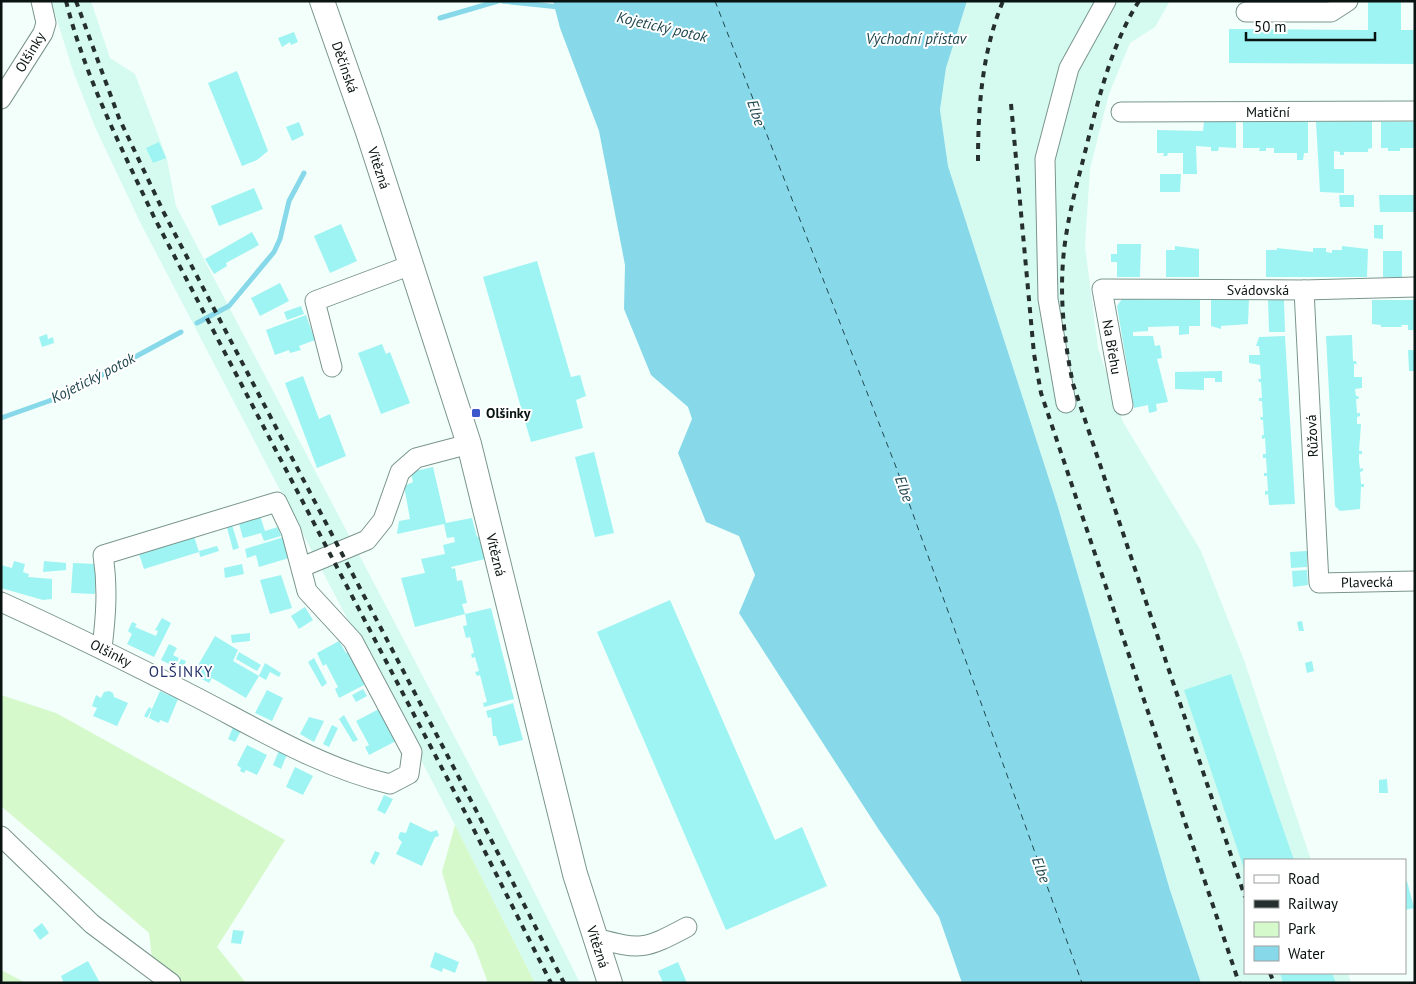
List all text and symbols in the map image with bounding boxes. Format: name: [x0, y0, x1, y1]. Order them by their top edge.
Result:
water label: Kojetický potok: [615, 7, 710, 46]
scale bar: [1246, 10, 1375, 42]
text: 50 m: [1254, 17, 1287, 36]
street label: Olšinky: [11, 28, 49, 76]
water label: Východní přístav: [866, 29, 968, 48]
street label: Děčínská: [328, 39, 362, 95]
water label: Elbe: [743, 97, 770, 128]
street label: Matiční: [1246, 103, 1290, 121]
street label: Vítězná: [363, 144, 394, 191]
street label: Svádovská: [1227, 281, 1289, 299]
street label: Na Břehu: [1098, 318, 1126, 376]
water label: Kojetický potok: [47, 348, 139, 407]
place label: Olšinky: [486, 404, 531, 422]
marker: Olšinky: [470, 407, 482, 419]
street label: Růžová: [1302, 414, 1322, 458]
water label: Elbe: [891, 473, 918, 505]
street label: Vítězná: [482, 531, 510, 578]
street label: Plavecká: [1341, 573, 1393, 591]
street label: Olšinky: [87, 635, 135, 671]
district label: OLŠINKY: [149, 662, 213, 681]
water label: Elbe: [1028, 854, 1055, 886]
legend: [1244, 859, 1406, 974]
text: Road: [1288, 869, 1320, 888]
text: Railway: [1288, 894, 1338, 913]
text: Park: [1288, 919, 1316, 938]
street label: Vítězná: [582, 923, 613, 970]
text: Water: [1288, 944, 1325, 963]

